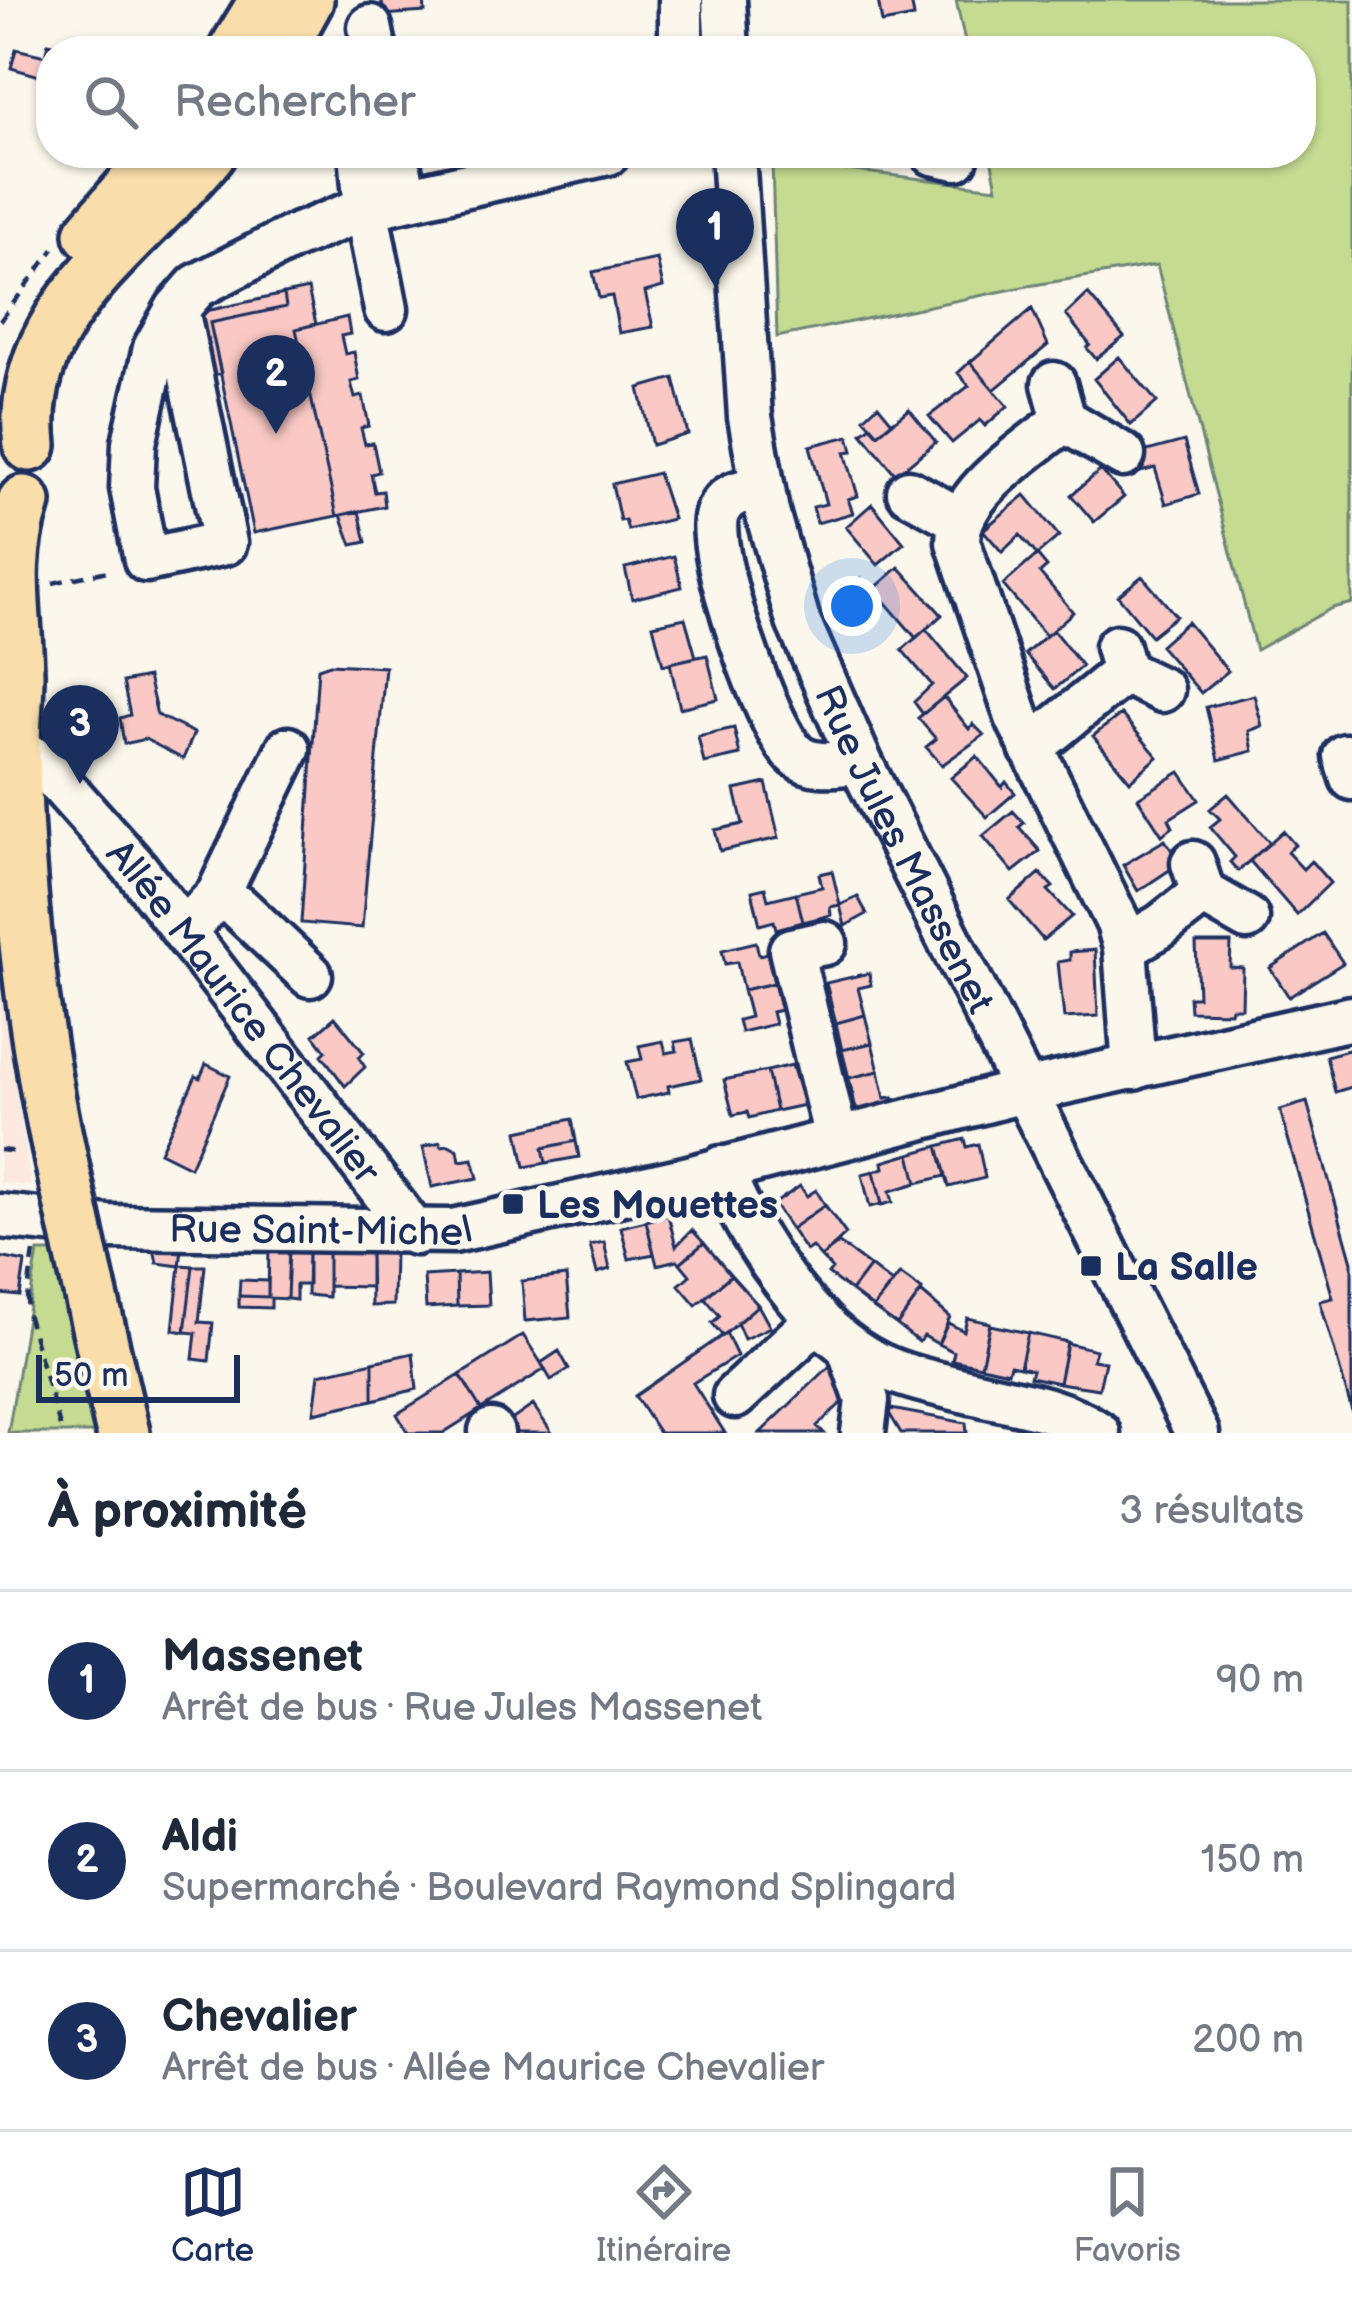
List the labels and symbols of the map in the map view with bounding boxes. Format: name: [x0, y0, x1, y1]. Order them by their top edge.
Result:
pin: 1: [676, 188, 754, 287]
pin: 2: [237, 335, 315, 434]
your location: [822, 576, 882, 636]
street label: Rue Jules Massenet: [803, 678, 1003, 1021]
pin: 3: [41, 685, 119, 784]
street label: Allée Maurice Chevalier: [96, 831, 390, 1194]
place label: Les Mouettes: [537, 1183, 778, 1230]
marker: Les Mouettes: [500, 1191, 526, 1217]
street label: Rue Saint-Michel: [169, 1206, 477, 1257]
place label: La Salle: [1115, 1245, 1258, 1292]
marker: La Salle: [1078, 1253, 1104, 1279]
scale bar: [36, 1349, 240, 1402]

